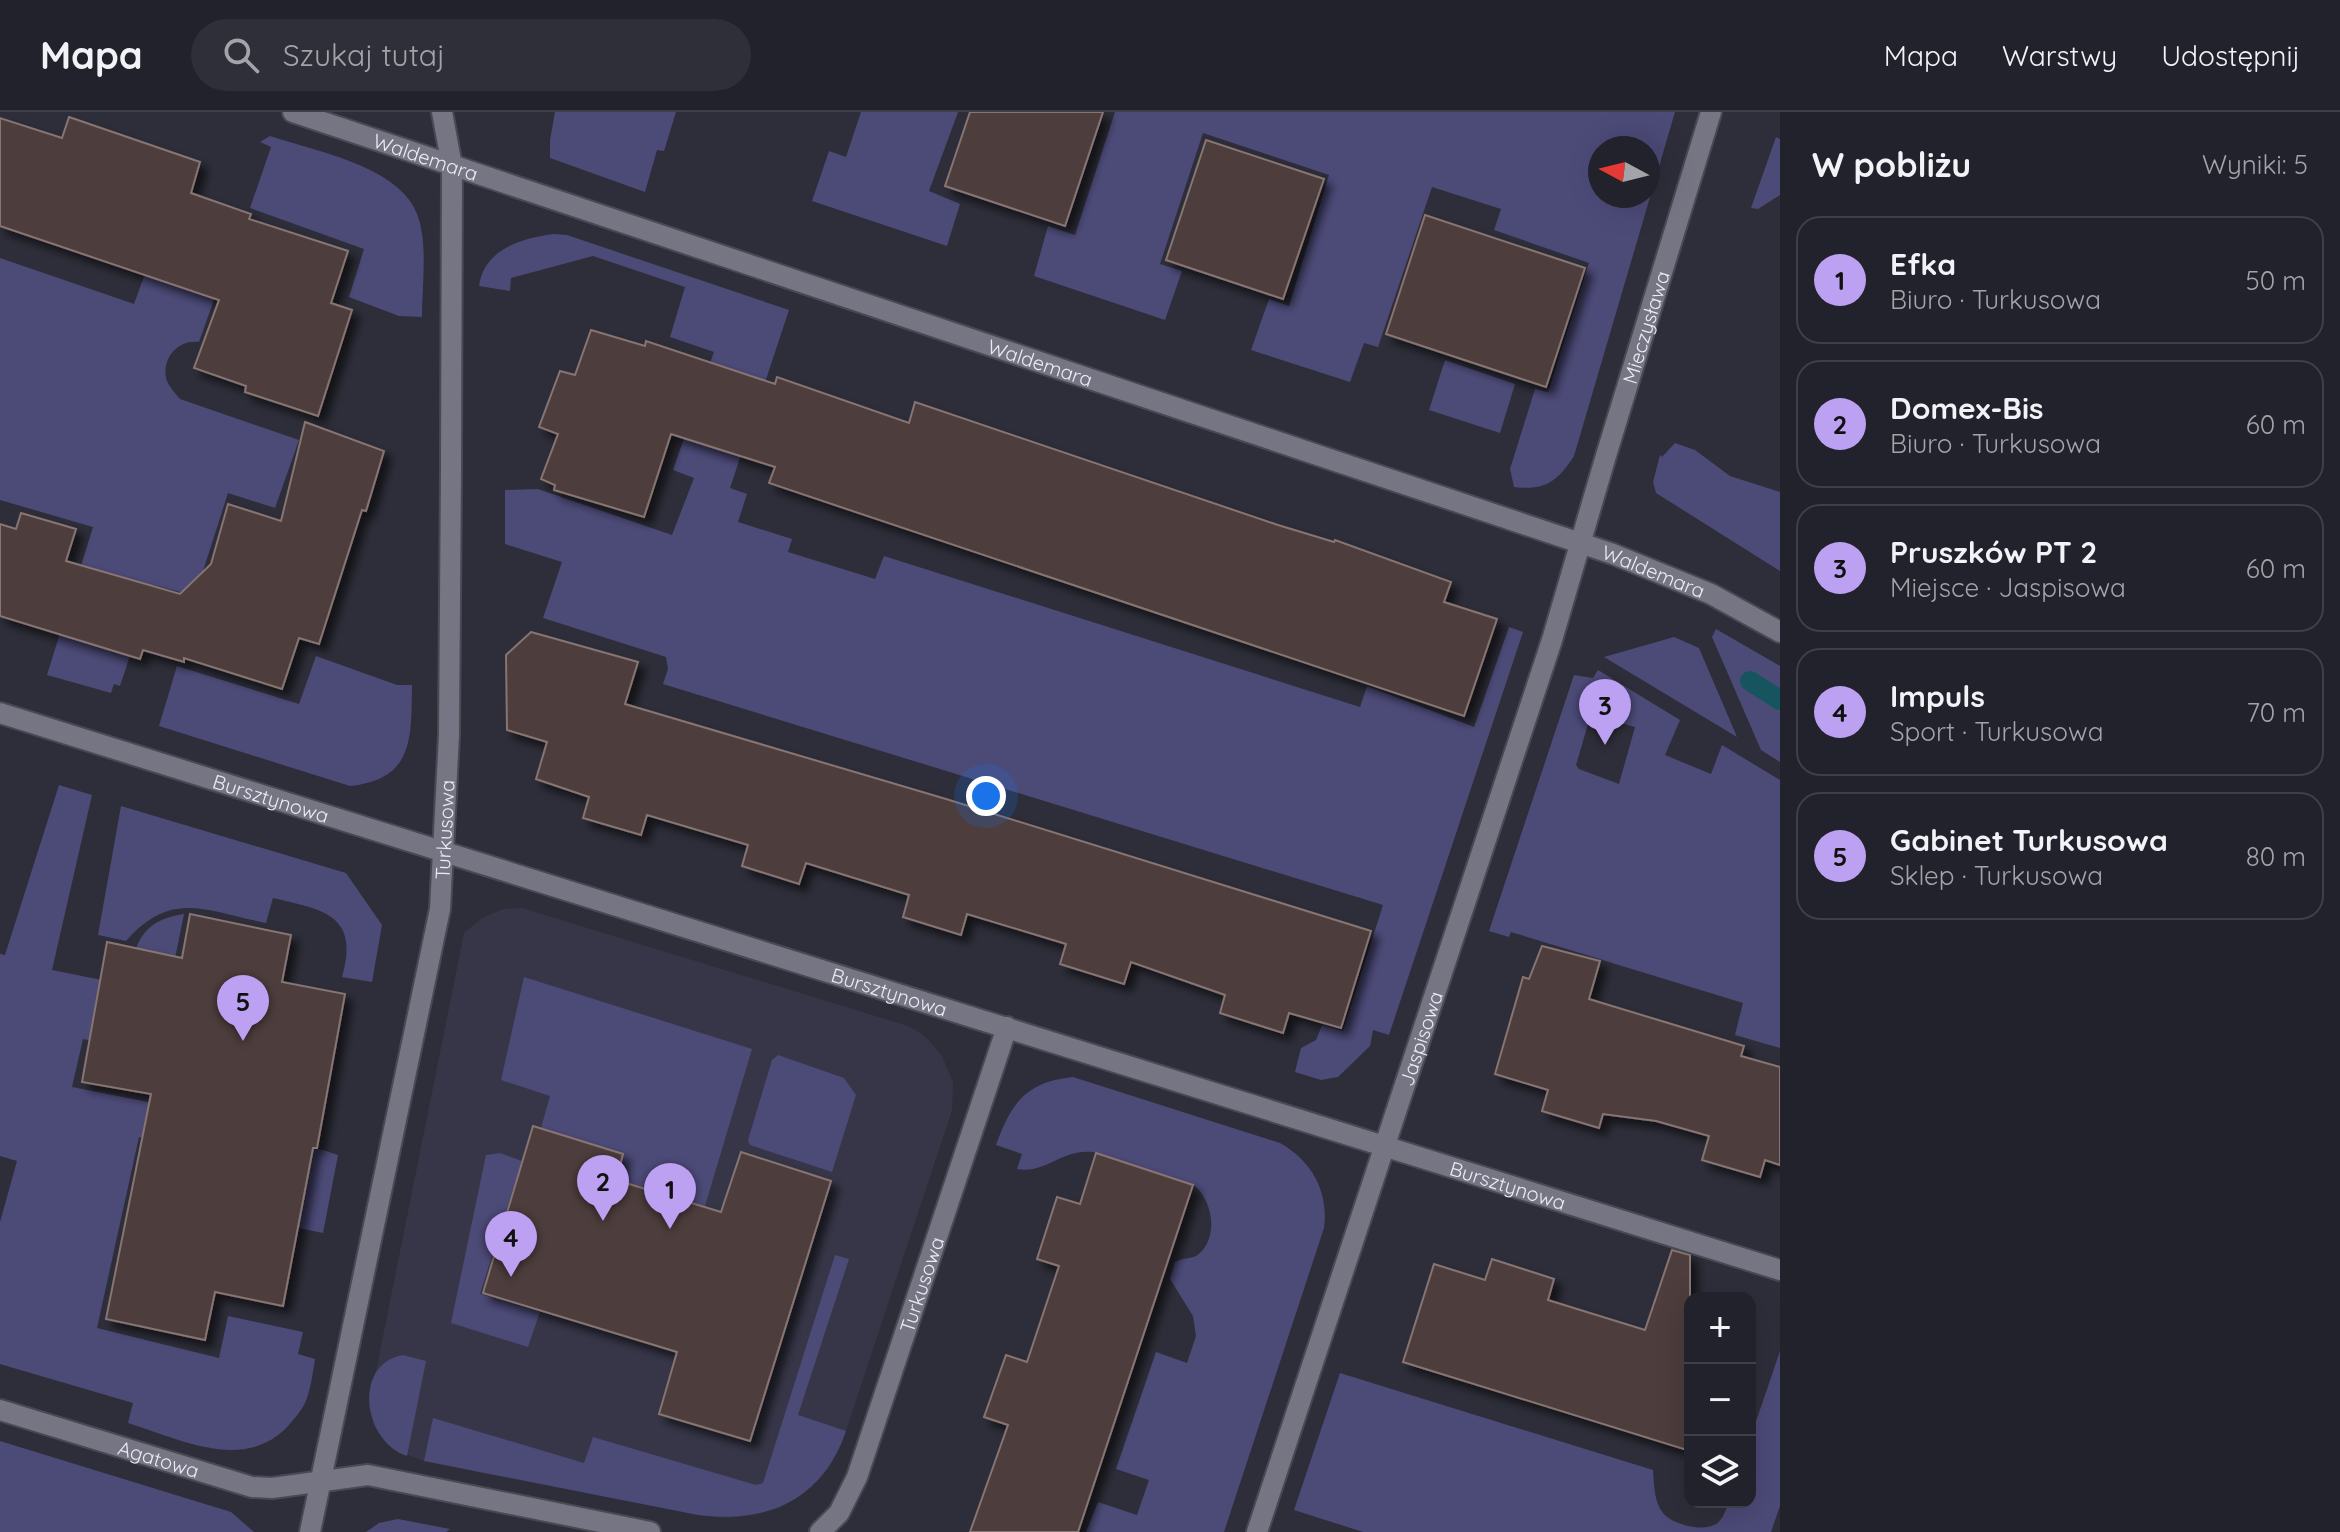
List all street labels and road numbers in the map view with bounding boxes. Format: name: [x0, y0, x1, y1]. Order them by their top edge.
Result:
street label: Waldemara: [370, 127, 481, 186]
street label: Mieczysława: [1616, 268, 1674, 387]
street label: Waldemara: [985, 333, 1096, 391]
street label: Waldemara: [1599, 539, 1709, 603]
street label: Bursztynowa: [210, 768, 332, 828]
street label: Turkusowa: [429, 779, 459, 880]
street label: Bursztynowa: [828, 961, 951, 1021]
street label: Jaspisowa: [1393, 988, 1448, 1089]
street label: Bursztynowa: [1447, 1155, 1569, 1215]
street label: Turkusowa: [894, 1233, 949, 1336]
street label: Agatowa: [115, 1434, 202, 1483]

